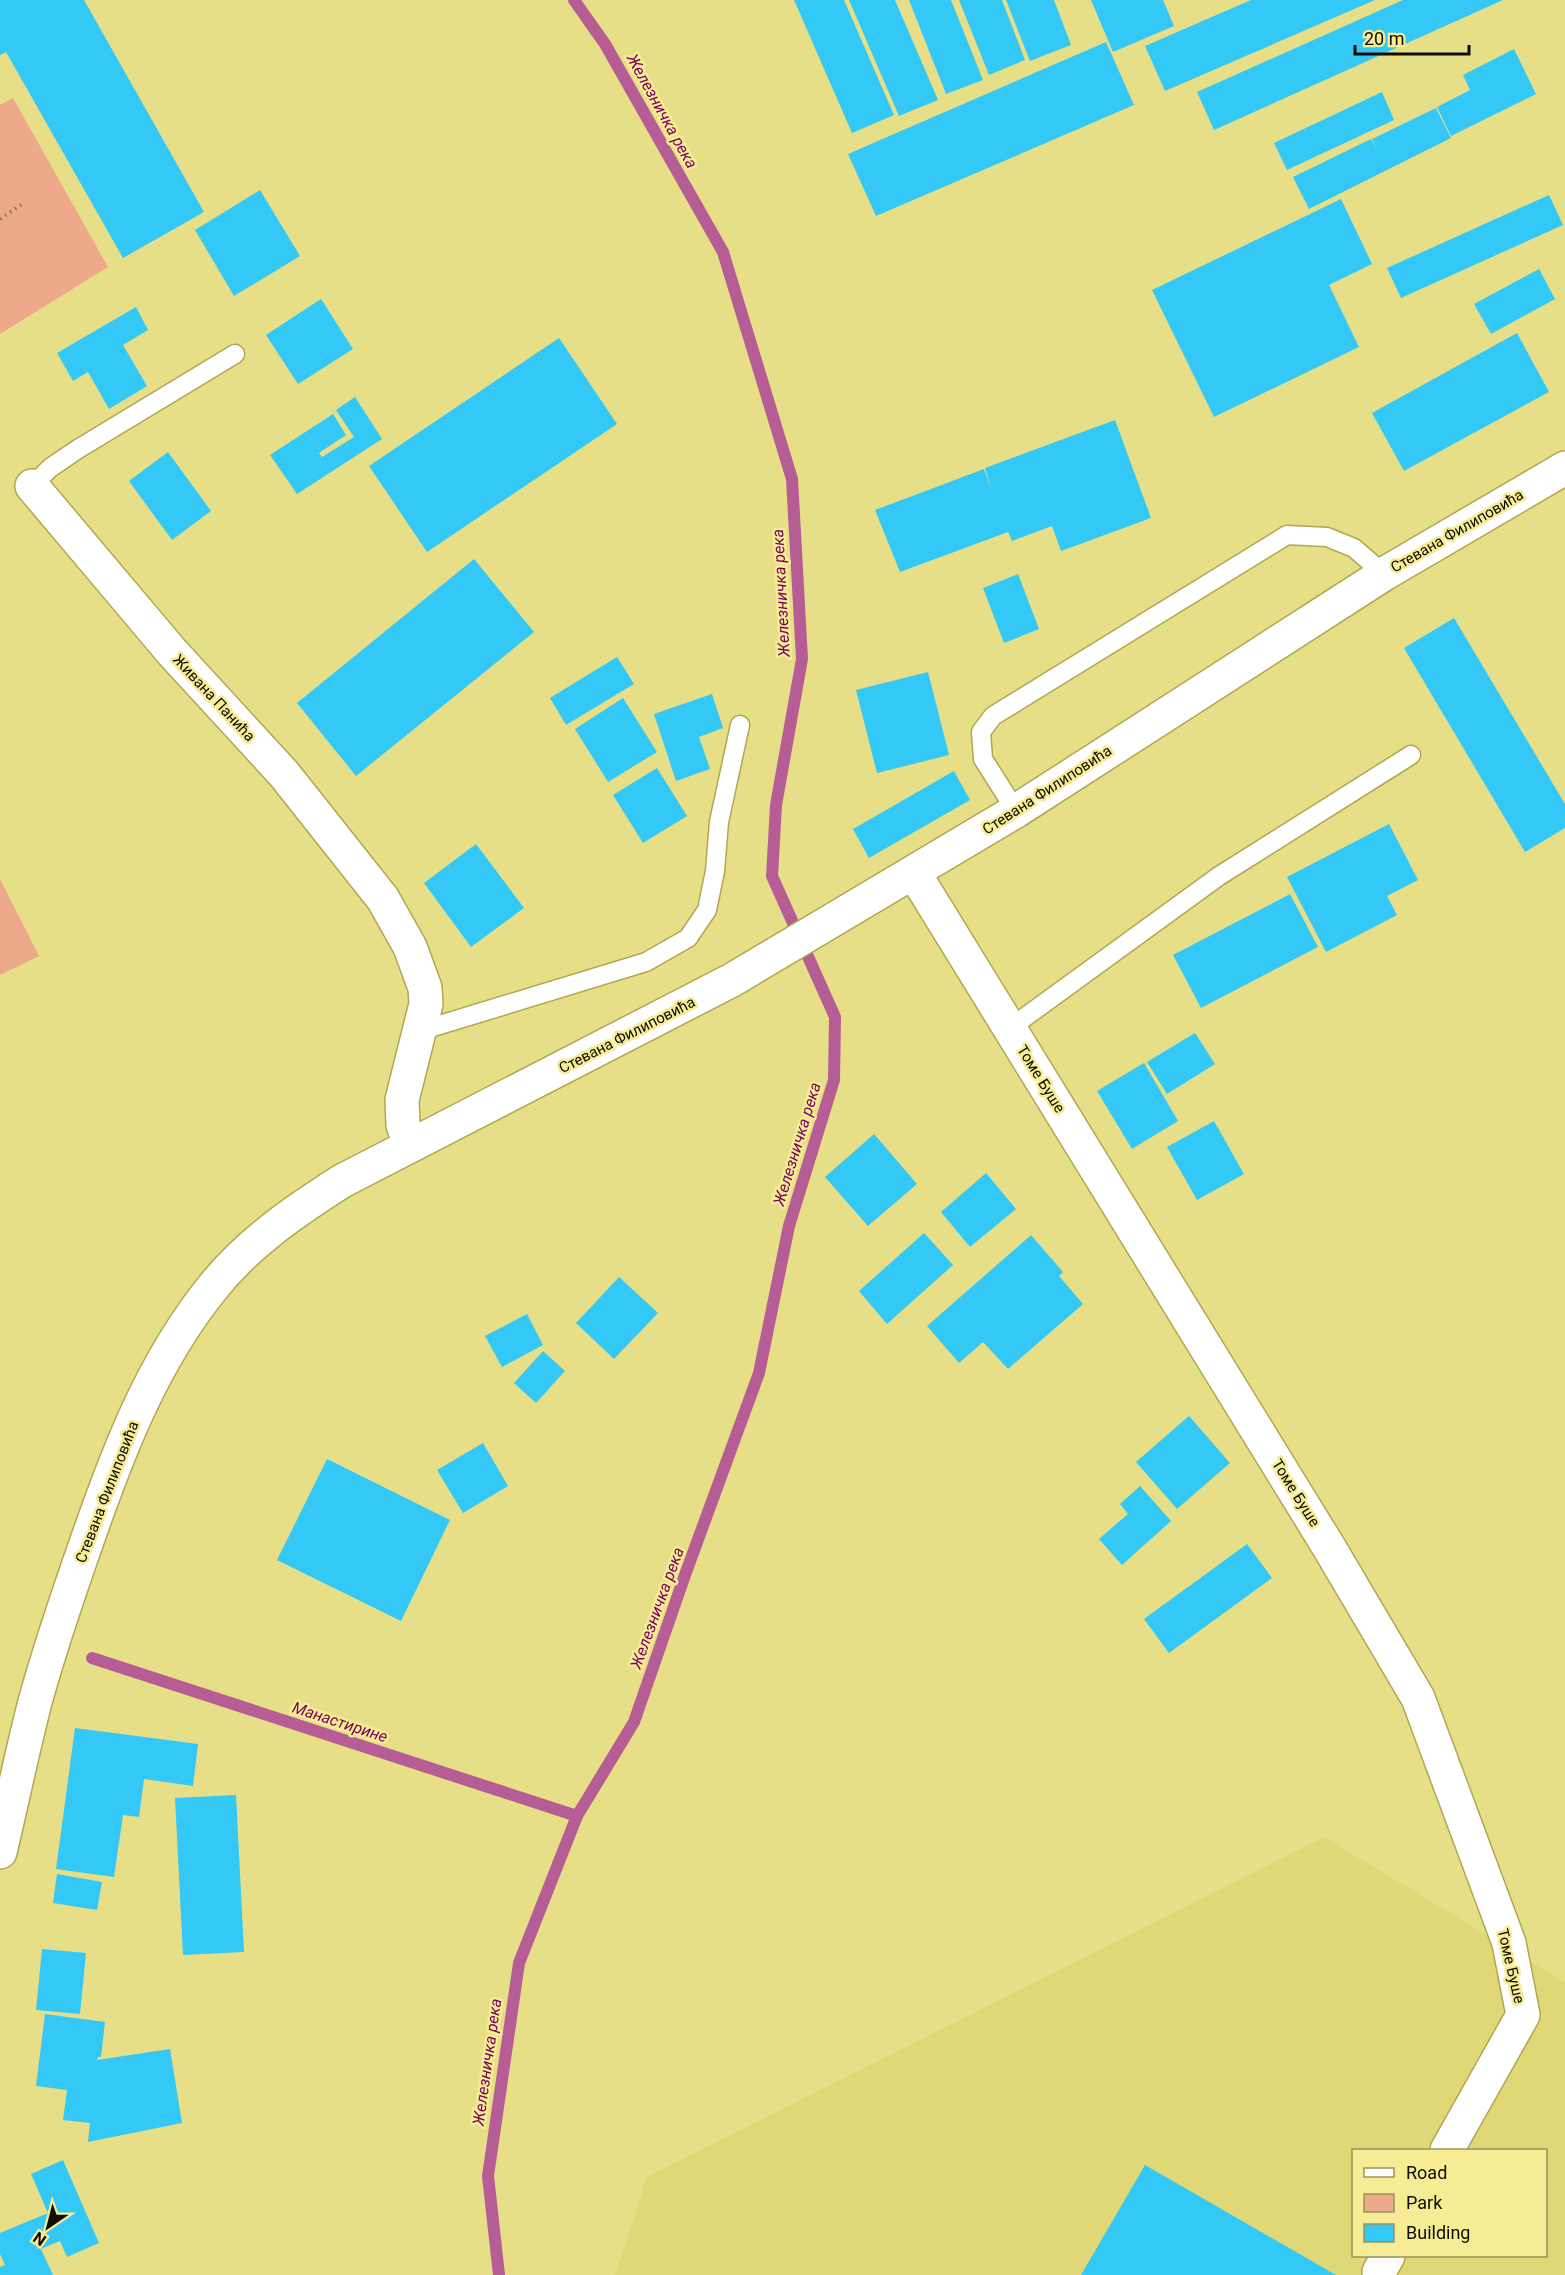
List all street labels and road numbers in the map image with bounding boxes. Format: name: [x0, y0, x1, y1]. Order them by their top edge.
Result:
street label: Стевана Филиповића: [1387, 486, 1527, 576]
street label: Живана Панића: [169, 651, 259, 745]
street label: Стевана Филиповића: [979, 742, 1115, 838]
street label: Стевана Филиповића: [556, 993, 698, 1077]
street label: Томе Буше: [1013, 1042, 1069, 1116]
street label: Стевана Филиповића: [72, 1419, 142, 1565]
street label: Томе Буше: [1268, 1456, 1324, 1530]
street label: Томе Буше: [1494, 1927, 1528, 2005]

